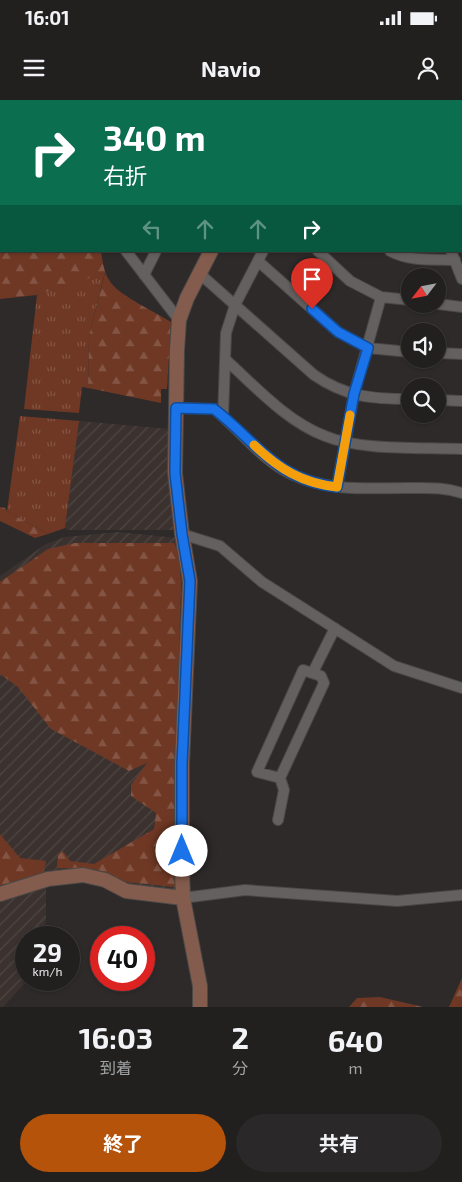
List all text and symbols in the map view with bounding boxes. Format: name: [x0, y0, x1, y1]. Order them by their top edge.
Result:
text: 16:01: [25, 6, 70, 29]
icon: menu: [20, 54, 48, 82]
icon: person: [414, 54, 442, 82]
text: Navio: [201, 55, 261, 81]
text: 340 m: [103, 116, 206, 158]
icon: right: [20, 120, 85, 185]
text: 右折: [103, 162, 147, 188]
icon: left: [138, 215, 166, 243]
icon: ahead: [191, 215, 219, 243]
icon: ahead: [244, 215, 272, 243]
icon: right: [297, 215, 325, 243]
pin: [291, 258, 333, 309]
icon: arrive: [298, 265, 326, 293]
north arrow: [401, 268, 446, 312]
map controls: [401, 268, 446, 423]
button: sound: [401, 323, 446, 368]
button: search: [401, 378, 446, 423]
position arrow: [155, 824, 207, 876]
speed limit sign: 40: [90, 926, 155, 991]
text: 29: [33, 937, 62, 967]
text: km/h: [33, 964, 62, 978]
text: 16:03: [79, 1019, 153, 1055]
text: 2: [232, 1019, 249, 1055]
text: 640: [328, 1022, 383, 1058]
text: 到着: [100, 1058, 132, 1077]
text: 分: [232, 1058, 248, 1077]
text: m: [348, 1058, 363, 1077]
button: 終了: [20, 1114, 226, 1172]
button: 共有: [236, 1114, 442, 1172]

